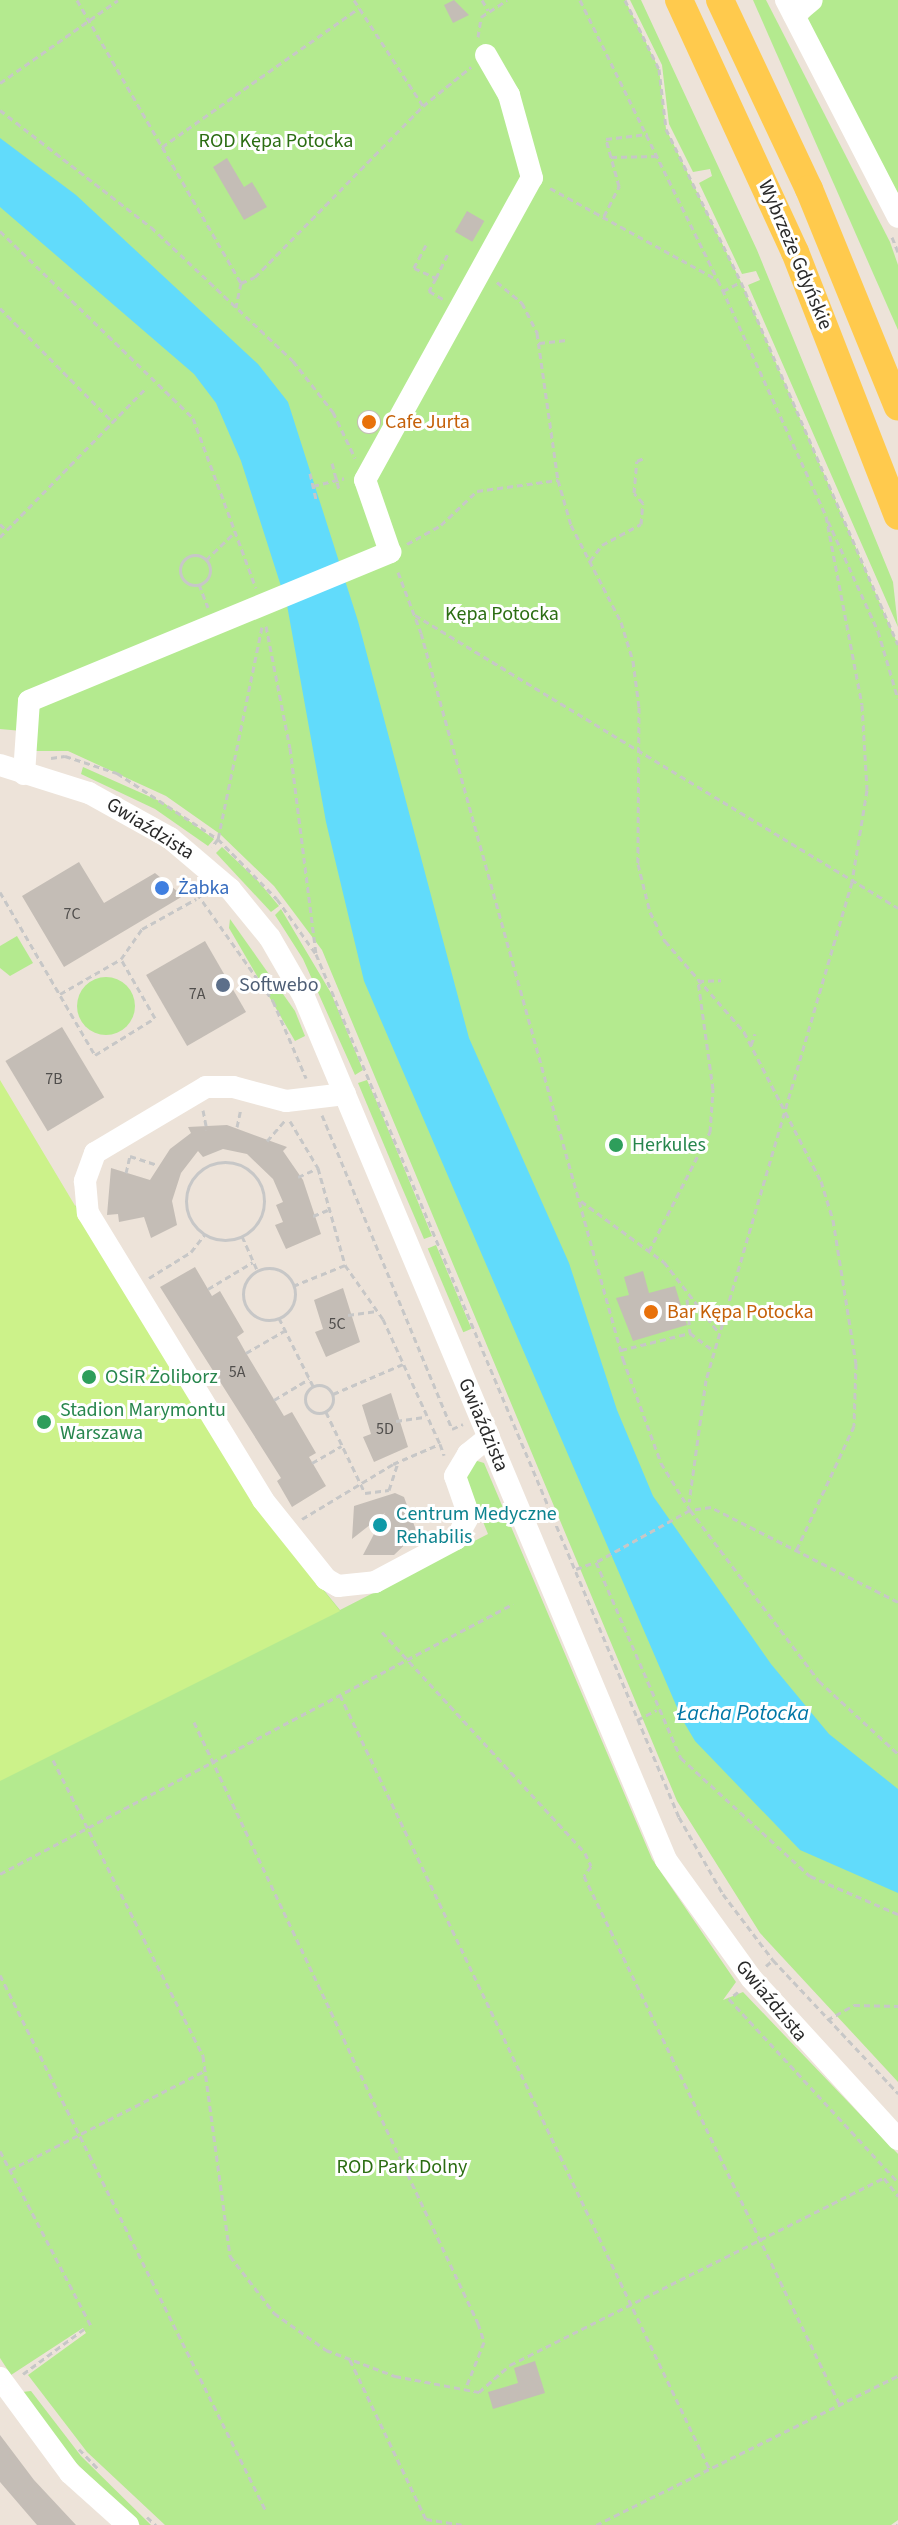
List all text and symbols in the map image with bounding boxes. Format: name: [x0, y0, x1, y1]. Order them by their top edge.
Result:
park label: ROD Kępa Potocka: [199, 129, 353, 153]
street label: Wybrzeże Gdyńskie: [753, 177, 837, 333]
place label: Cafe Jurta: [385, 410, 470, 434]
marker: Cafe Jurta: [360, 413, 378, 431]
park label: Kępa Potocka: [445, 602, 559, 626]
street label: Gwiaździsta: [102, 793, 198, 865]
place label: Żabka: [178, 876, 229, 900]
marker: Żabka: [153, 879, 171, 897]
house number: 7C: [63, 904, 81, 924]
place label: Softwebo: [239, 973, 318, 997]
marker: Softwebo: [214, 976, 232, 994]
house number: 7A: [189, 984, 205, 1004]
house number: 7B: [45, 1069, 63, 1089]
place label: Herkules: [632, 1133, 706, 1157]
marker: Herkules: [607, 1136, 625, 1154]
place label: Bar Kępa Potocka: [667, 1300, 814, 1324]
marker: Bar Kępa Potocka: [642, 1303, 660, 1321]
house number: 5C: [328, 1314, 346, 1334]
house number: 5A: [229, 1362, 245, 1382]
place label: OSiR Żoliborz: [105, 1365, 218, 1389]
marker: OSiR Żoliborz: [80, 1368, 98, 1386]
street label: Gwiaździsta: [453, 1375, 513, 1475]
place label: Stadion Marymontu Warszawa: [60, 1398, 226, 1445]
marker: Stadion Marymontu Warszawa: [35, 1413, 53, 1431]
house number: 5D: [376, 1419, 394, 1439]
place label: Centrum Medyczne Rehabilis: [396, 1502, 557, 1549]
marker: Centrum Medyczne Rehabilis: [371, 1516, 389, 1534]
water label: Łacha Potocka: [677, 1701, 809, 1727]
street label: Gwiaździsta: [730, 1955, 812, 2047]
park label: ROD Park Dolny: [337, 2155, 467, 2179]

